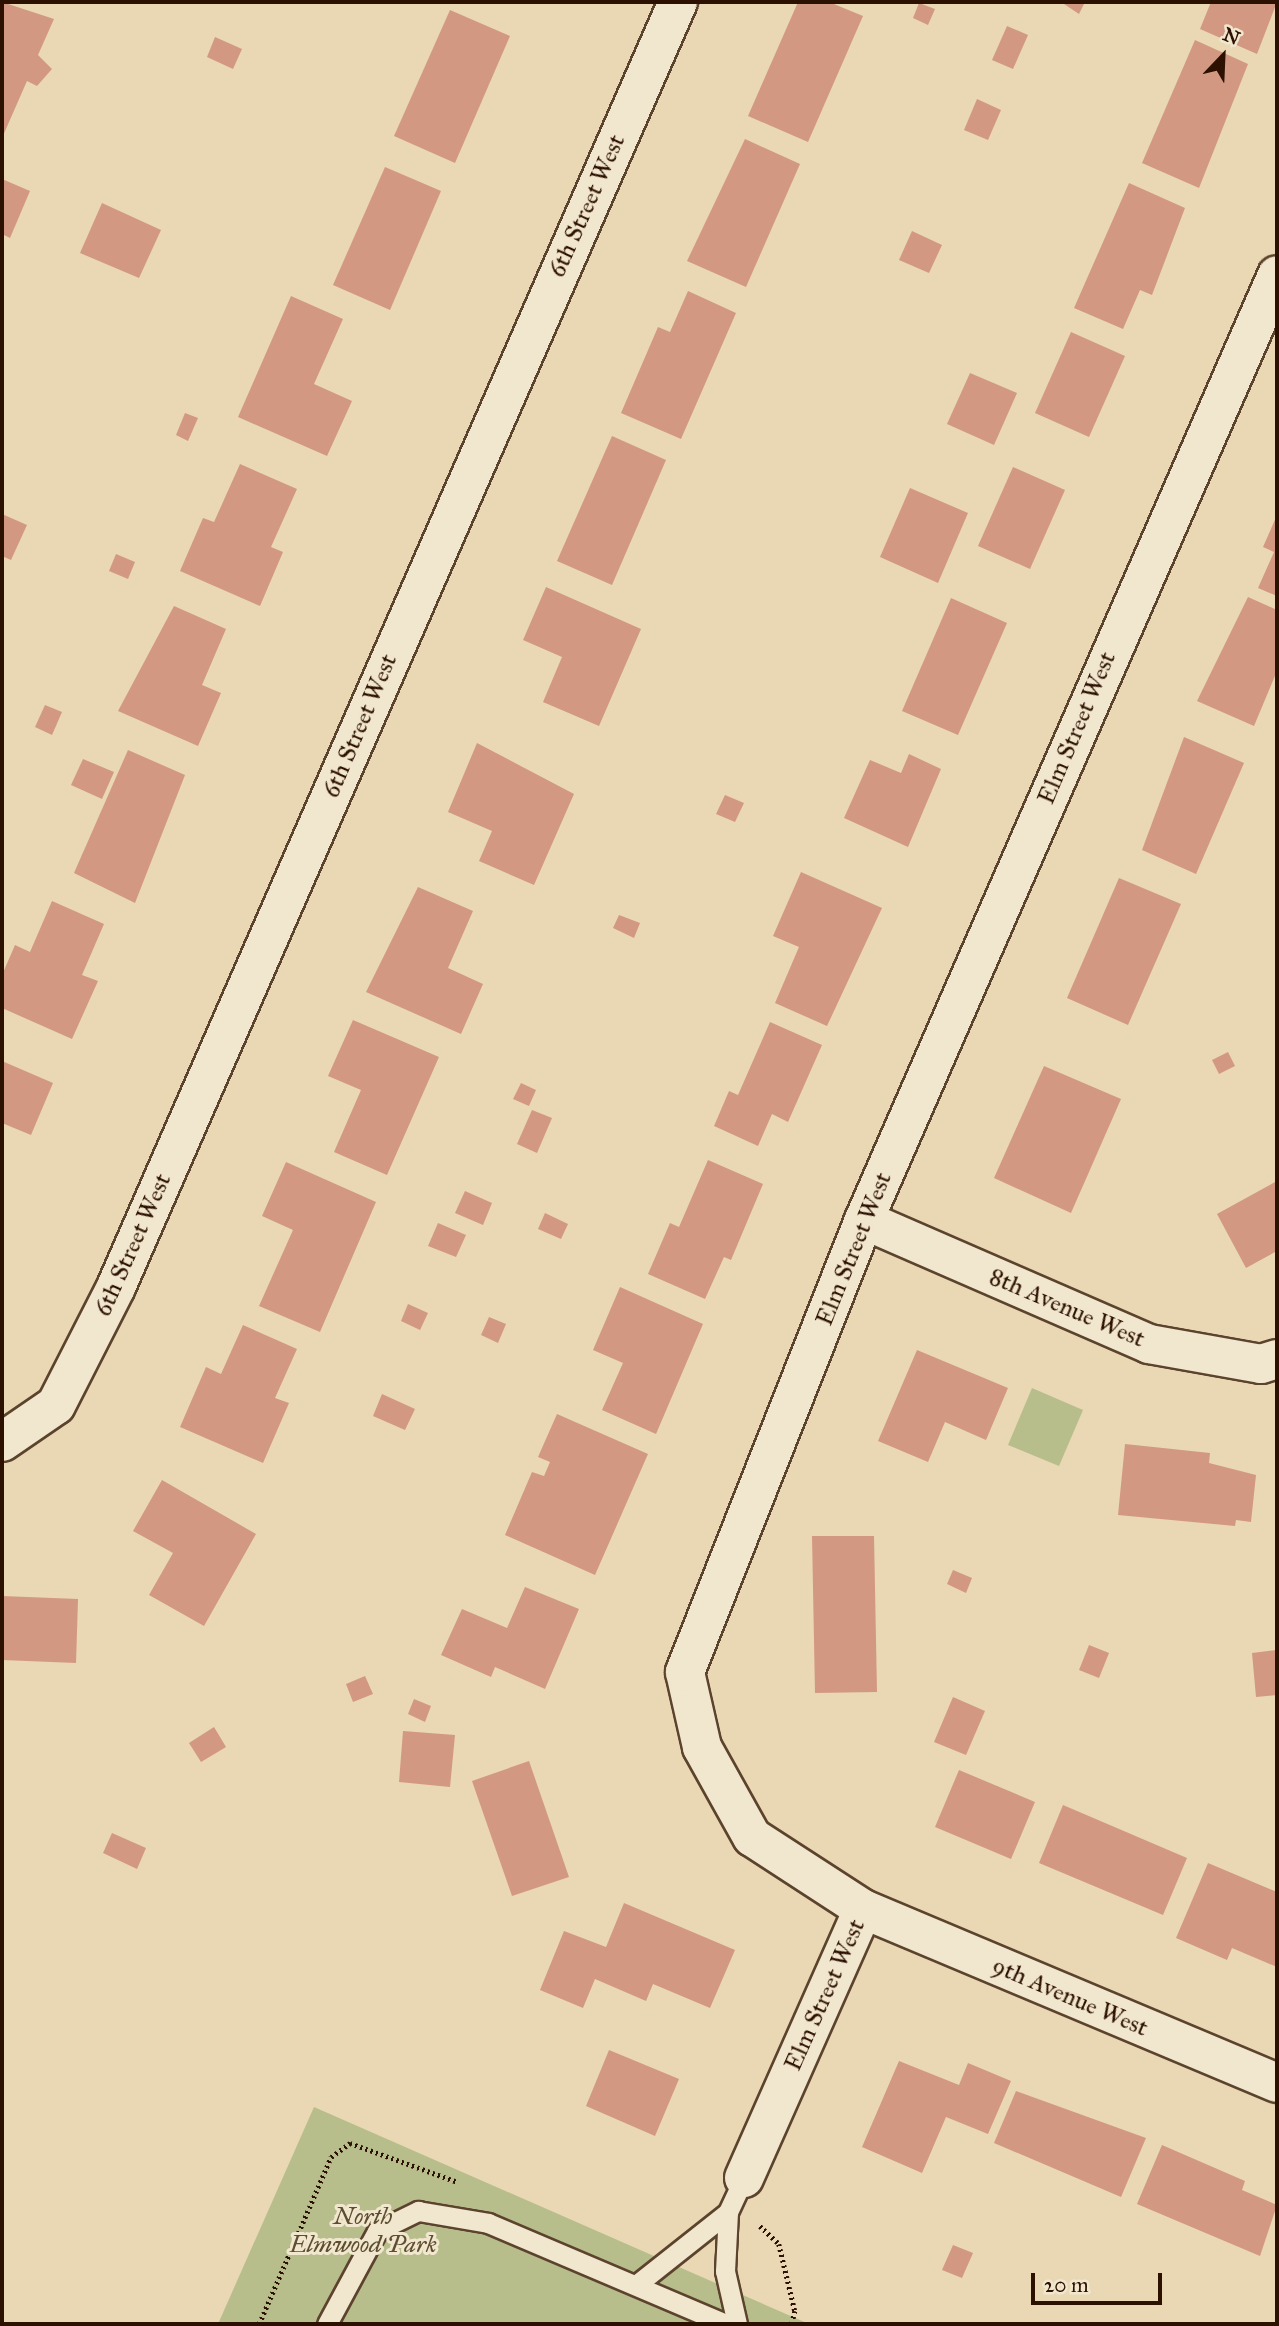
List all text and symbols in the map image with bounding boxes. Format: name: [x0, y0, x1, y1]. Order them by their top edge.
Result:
north arrow: [1188, 21, 1258, 91]
text: N: [1219, 22, 1243, 50]
street label: 6th Street West: [543, 130, 631, 282]
street label: Elm Street West: [1032, 647, 1122, 809]
street label: 6th Street West: [317, 650, 403, 802]
street label: Elm Street West: [810, 1168, 898, 1330]
street label: 6th Street West: [89, 1169, 177, 1321]
street label: 8th Avenue West: [985, 1262, 1149, 1354]
street label: Elm Street West: [779, 1915, 871, 2075]
street label: 9th Avenue West: [988, 1951, 1152, 2043]
park label: North Elmwood Park: [289, 2203, 437, 2259]
scale bar: [1034, 2260, 1165, 2304]
text: 20 m: [1044, 2272, 1089, 2298]

